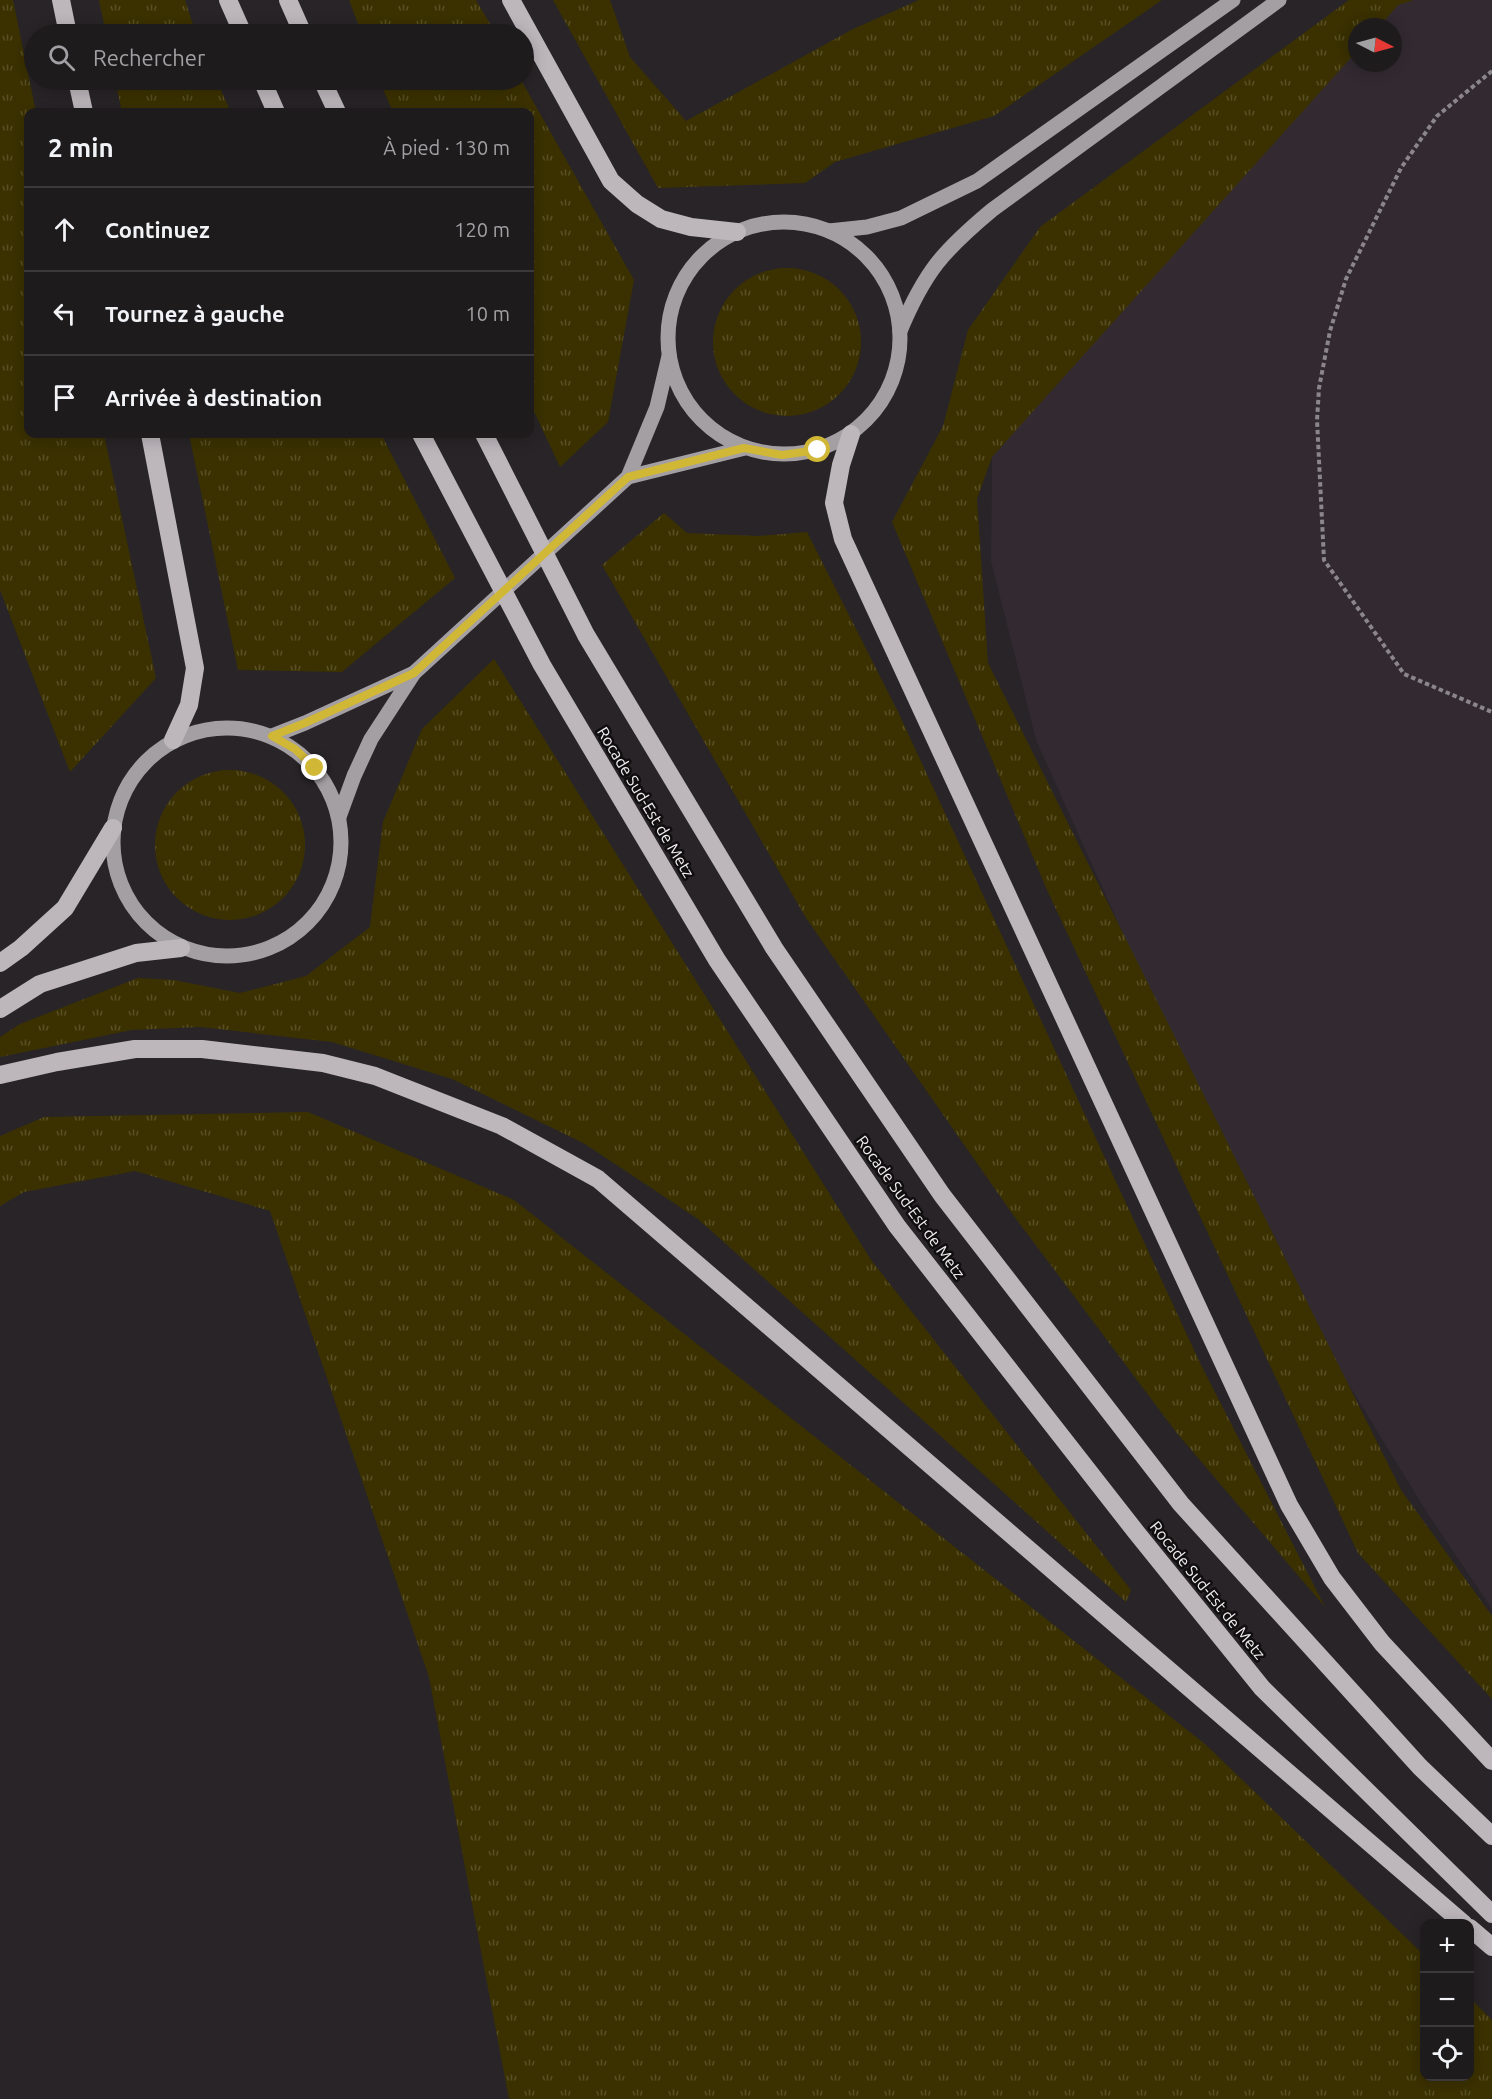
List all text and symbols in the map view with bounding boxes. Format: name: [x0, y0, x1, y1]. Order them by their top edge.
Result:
north arrow: [1348, 18, 1402, 72]
search box: [24, 24, 534, 90]
icon: search: [45, 41, 78, 74]
text: Rechercher: [93, 45, 205, 70]
text: 2 min: [48, 133, 114, 162]
text: À pied · 130 m: [383, 136, 510, 159]
icon: ahead: [48, 213, 81, 246]
text: Continuez: [105, 217, 210, 242]
text: 120 m: [454, 218, 510, 241]
icon: left: [48, 297, 81, 330]
text: Tournez à gauche: [105, 301, 285, 326]
text: 10 m: [466, 302, 510, 325]
icon: arrive: [48, 381, 81, 414]
text: Arrivée à destination: [105, 385, 322, 410]
route start: [804, 436, 830, 462]
street label: Rocade Sud-Est de Metz: [594, 723, 698, 881]
route end: [301, 754, 327, 780]
street label: Rocade Sud-Est de Metz: [853, 1132, 969, 1282]
street label: Rocade Sud-Est de Metz: [1147, 1517, 1269, 1663]
map controls: [1420, 1919, 1474, 2081]
button: +: [1420, 1919, 1474, 1973]
button: −: [1420, 1973, 1474, 2027]
button: locate: [1420, 2027, 1474, 2081]

